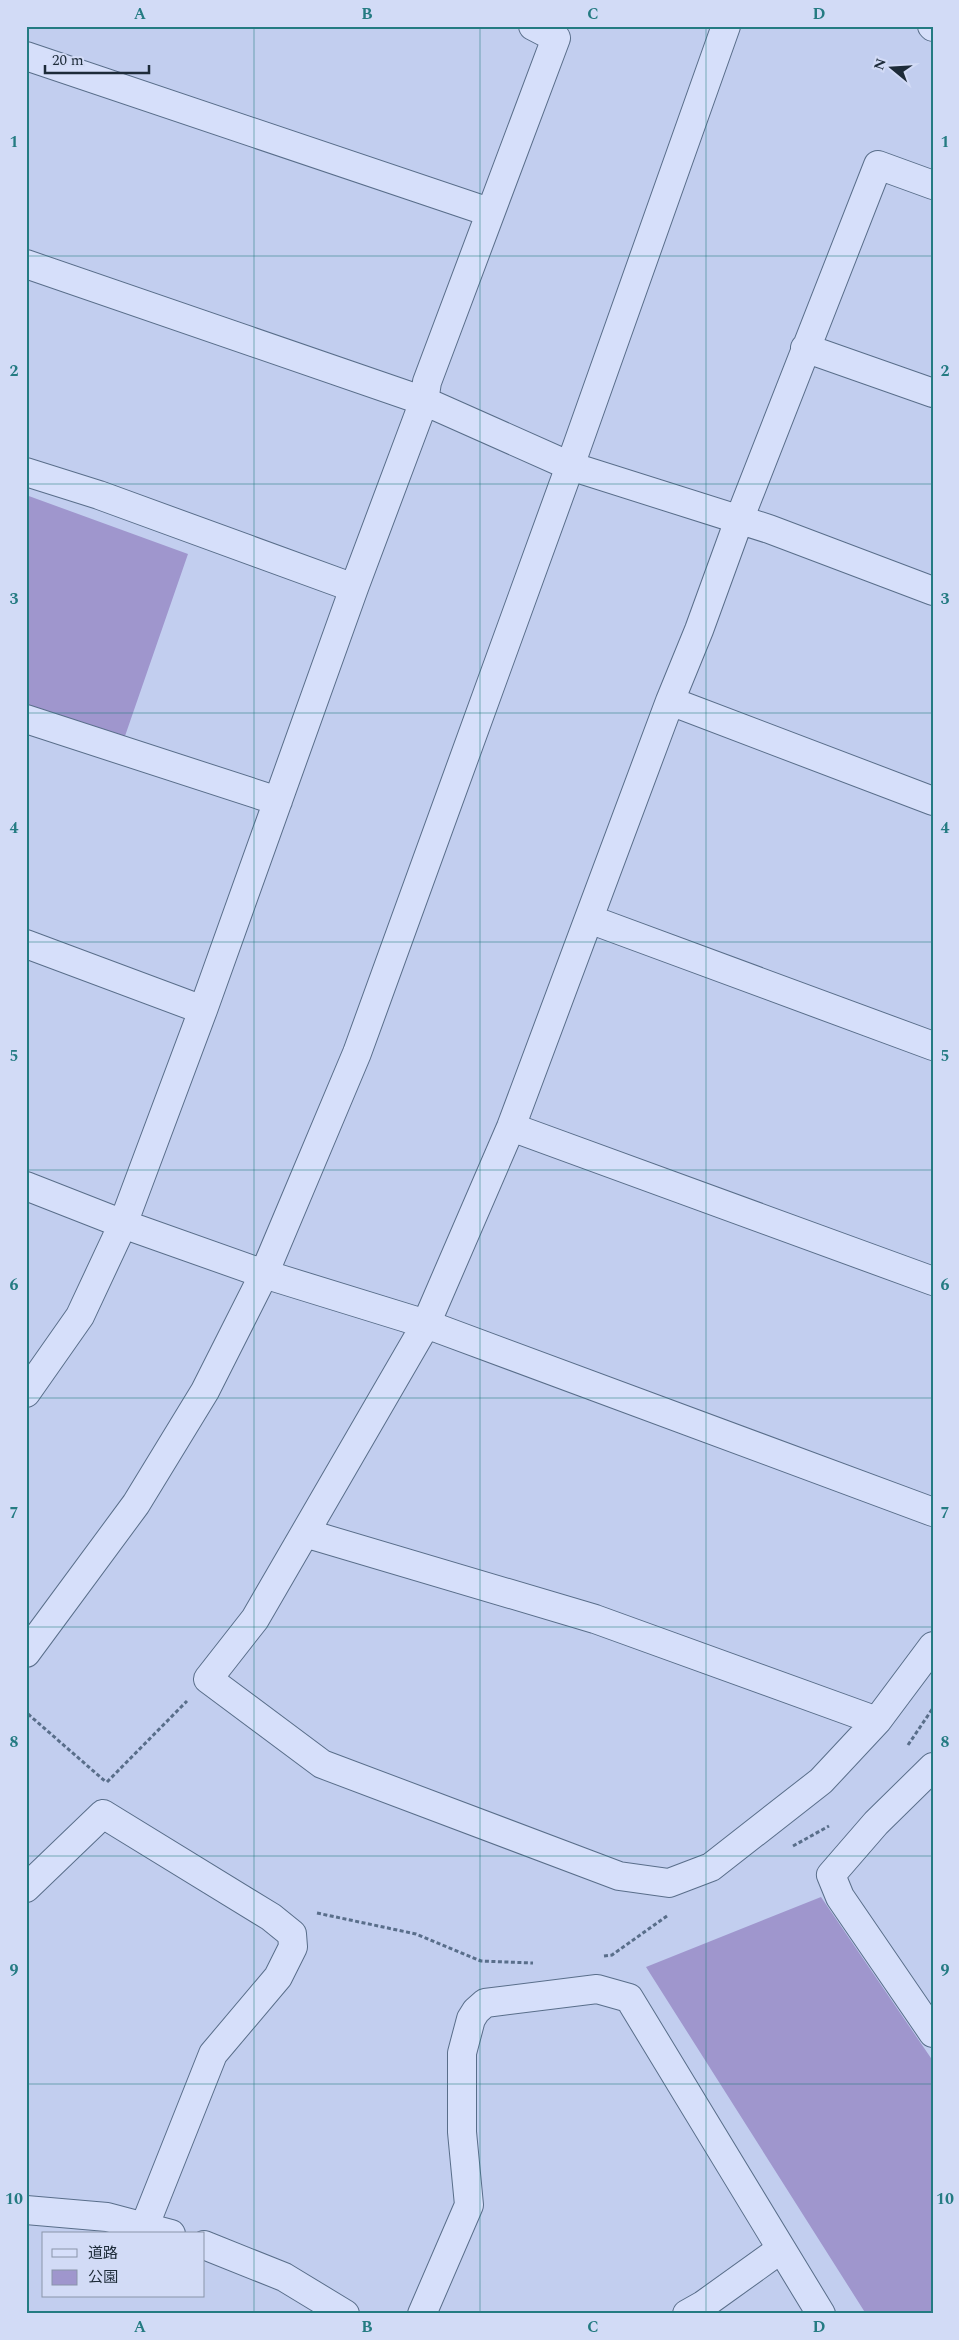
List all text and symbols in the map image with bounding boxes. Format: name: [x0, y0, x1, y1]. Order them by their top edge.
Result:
text: A: [134, 2, 147, 26]
text: B: [361, 2, 373, 26]
text: C: [587, 2, 599, 26]
text: D: [813, 2, 826, 26]
scale bar: [45, 42, 149, 74]
north arrow: [866, 42, 916, 92]
text: 20 m: [52, 49, 84, 72]
text: N: [868, 55, 892, 73]
text: 1: [10, 130, 18, 154]
text: 1: [941, 130, 949, 154]
text: 2: [10, 359, 19, 383]
text: 2: [941, 359, 950, 383]
text: 3: [10, 587, 19, 611]
text: 3: [941, 587, 950, 611]
text: 4: [10, 816, 19, 840]
text: 4: [941, 816, 950, 840]
text: 5: [10, 1044, 18, 1068]
text: 5: [941, 1044, 949, 1068]
text: 6: [10, 1273, 19, 1297]
text: 6: [941, 1273, 950, 1297]
text: 7: [10, 1501, 19, 1525]
text: 7: [941, 1501, 950, 1525]
text: 8: [10, 1730, 19, 1754]
text: 8: [941, 1730, 950, 1754]
text: 9: [10, 1958, 19, 1982]
text: 9: [941, 1958, 950, 1982]
text: 10: [5, 2187, 23, 2211]
text: 10: [936, 2187, 954, 2211]
legend: [42, 2232, 205, 2298]
text: 道路: [88, 2242, 118, 2265]
text: 公園: [88, 2266, 118, 2289]
text: A: [134, 2315, 147, 2339]
text: B: [361, 2315, 373, 2339]
text: C: [587, 2315, 599, 2339]
text: D: [813, 2315, 826, 2339]

